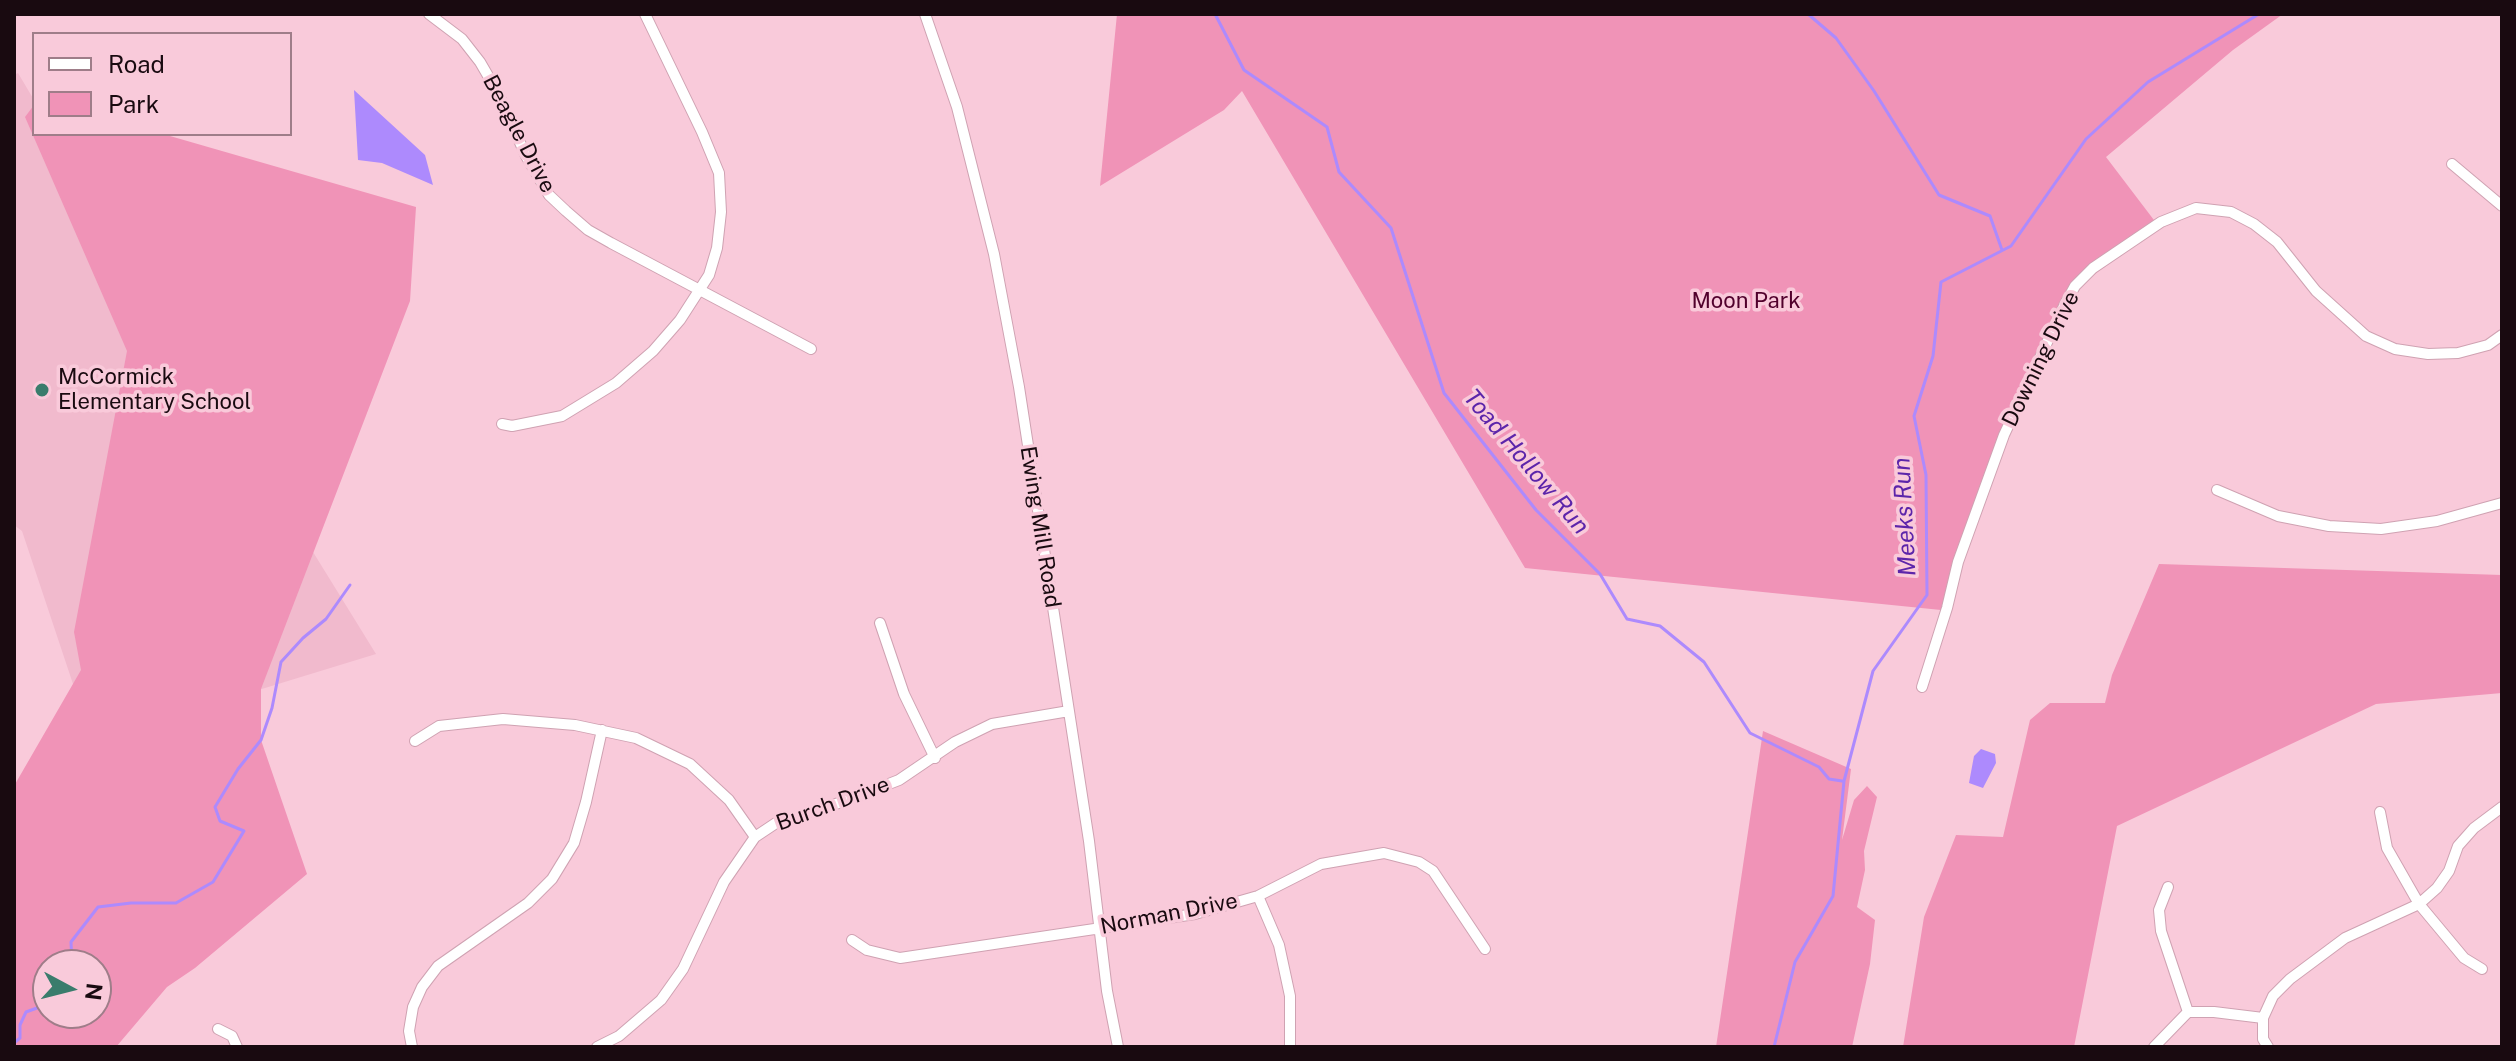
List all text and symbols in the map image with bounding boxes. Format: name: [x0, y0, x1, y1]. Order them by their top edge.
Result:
legend: [32, 32, 292, 136]
text: Road: [108, 50, 165, 78]
street label: Beagle Drive: [477, 71, 561, 197]
text: Park: [108, 90, 159, 118]
street label: Downing Drive: [1997, 287, 2085, 431]
park label: Moon Park: [1691, 288, 1801, 314]
place label: McCormick Elementary School: [58, 364, 251, 416]
marker: McCormick Elementary School: [33, 381, 51, 399]
water label: Toad Hollow Run: [1457, 384, 1595, 540]
street label: Ewing Mill Road: [1014, 444, 1066, 610]
water label: Meeks Run: [1888, 457, 1922, 577]
street label: Burch Drive: [773, 771, 893, 837]
street label: Norman Drive: [1098, 888, 1240, 940]
north arrow: [32, 949, 112, 1029]
text: N: [80, 982, 108, 1002]

